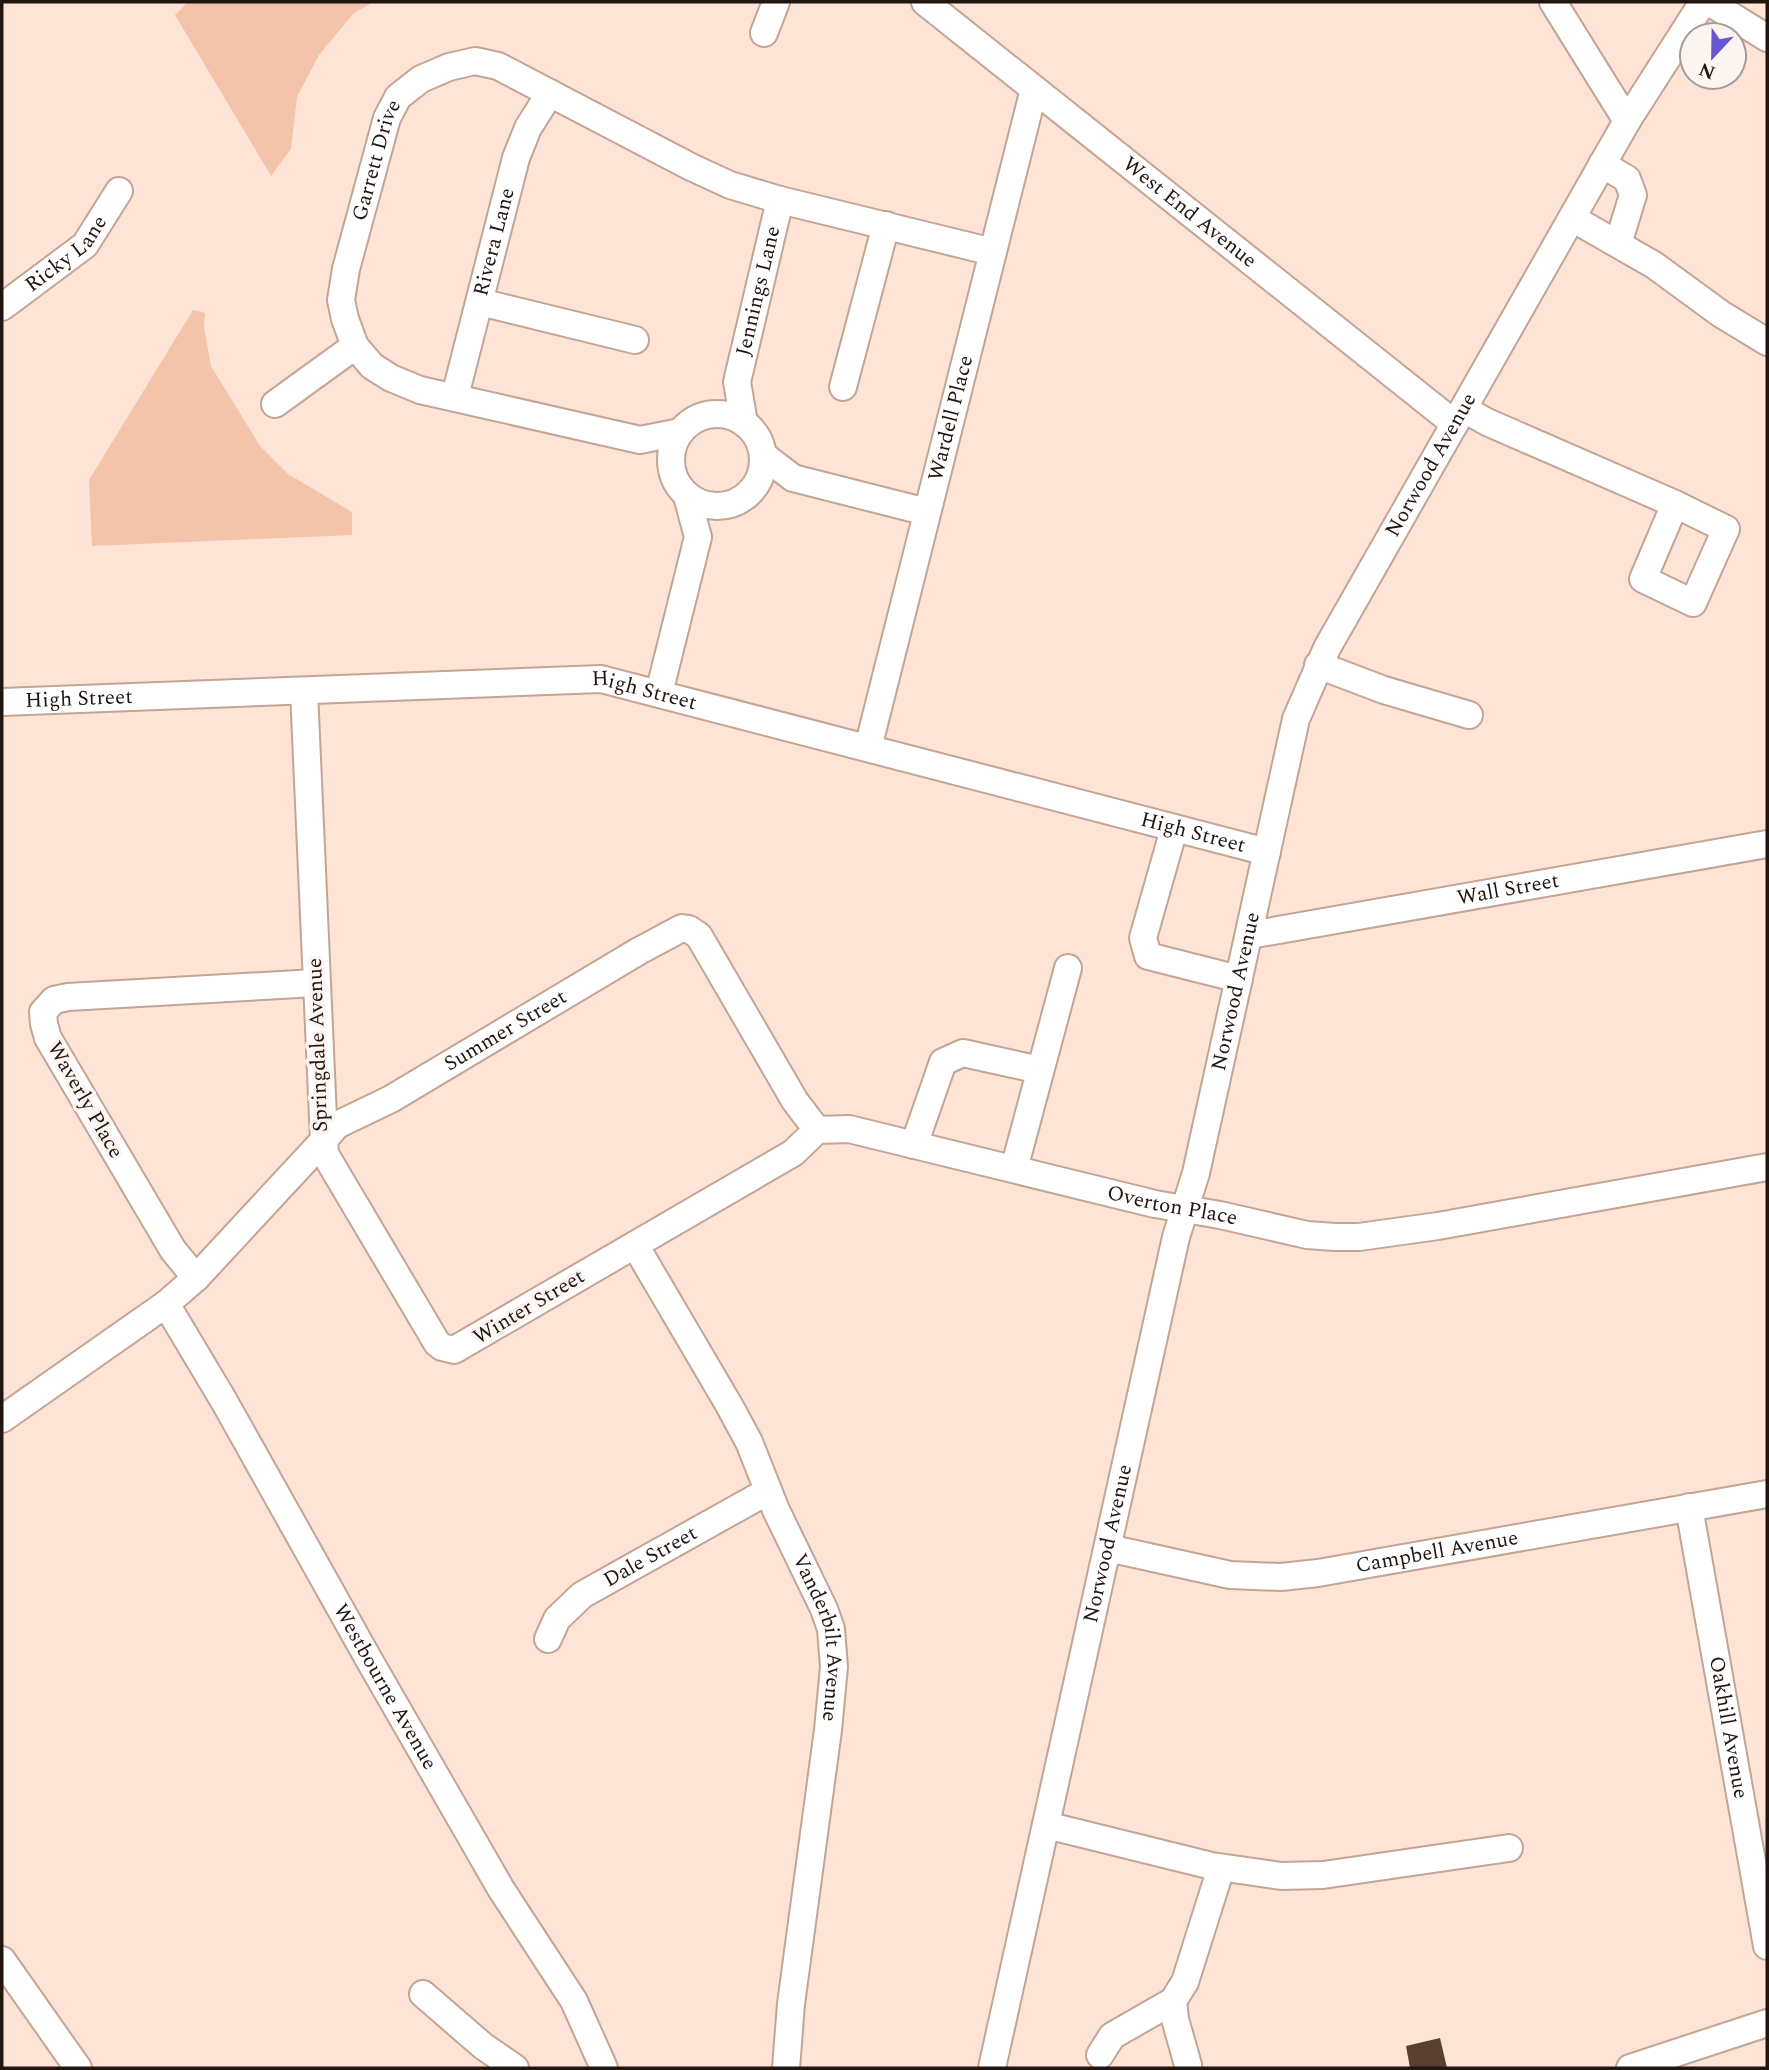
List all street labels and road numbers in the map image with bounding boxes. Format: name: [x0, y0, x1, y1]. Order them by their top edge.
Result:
street label: Garrett Drive: [344, 94, 410, 225]
street label: West End Avenue: [1115, 149, 1264, 276]
street label: Rivera Lane: [465, 184, 524, 300]
street label: Ricky Lane: [18, 209, 116, 301]
street label: Jennings Lane: [728, 223, 789, 359]
street label: Wardell Place: [920, 352, 982, 484]
street label: Norwood Avenue: [1377, 387, 1485, 543]
street label: High Street: [591, 663, 700, 719]
street label: High Street: [25, 681, 133, 717]
street label: High Street: [1137, 804, 1249, 862]
street label: Wall Street: [1454, 865, 1562, 914]
street label: Norwood Avenue: [1203, 909, 1269, 1074]
street label: Springdale Avenue: [299, 957, 337, 1133]
street label: Summer Street: [438, 982, 573, 1080]
street label: Waverly Place: [38, 1035, 132, 1165]
street label: Overton Place: [1104, 1177, 1241, 1234]
street label: Winter Street: [467, 1261, 591, 1353]
street label: Norwood Avenue: [1075, 1461, 1141, 1626]
street label: Dale Street: [598, 1518, 703, 1596]
street label: Campbell Avenue: [1353, 1522, 1521, 1582]
street label: Vanderbilt Avenue: [784, 1548, 850, 1723]
street label: Westbourne Avenue: [325, 1598, 445, 1776]
street label: Oakhill Avenue: [1700, 1654, 1757, 1801]

